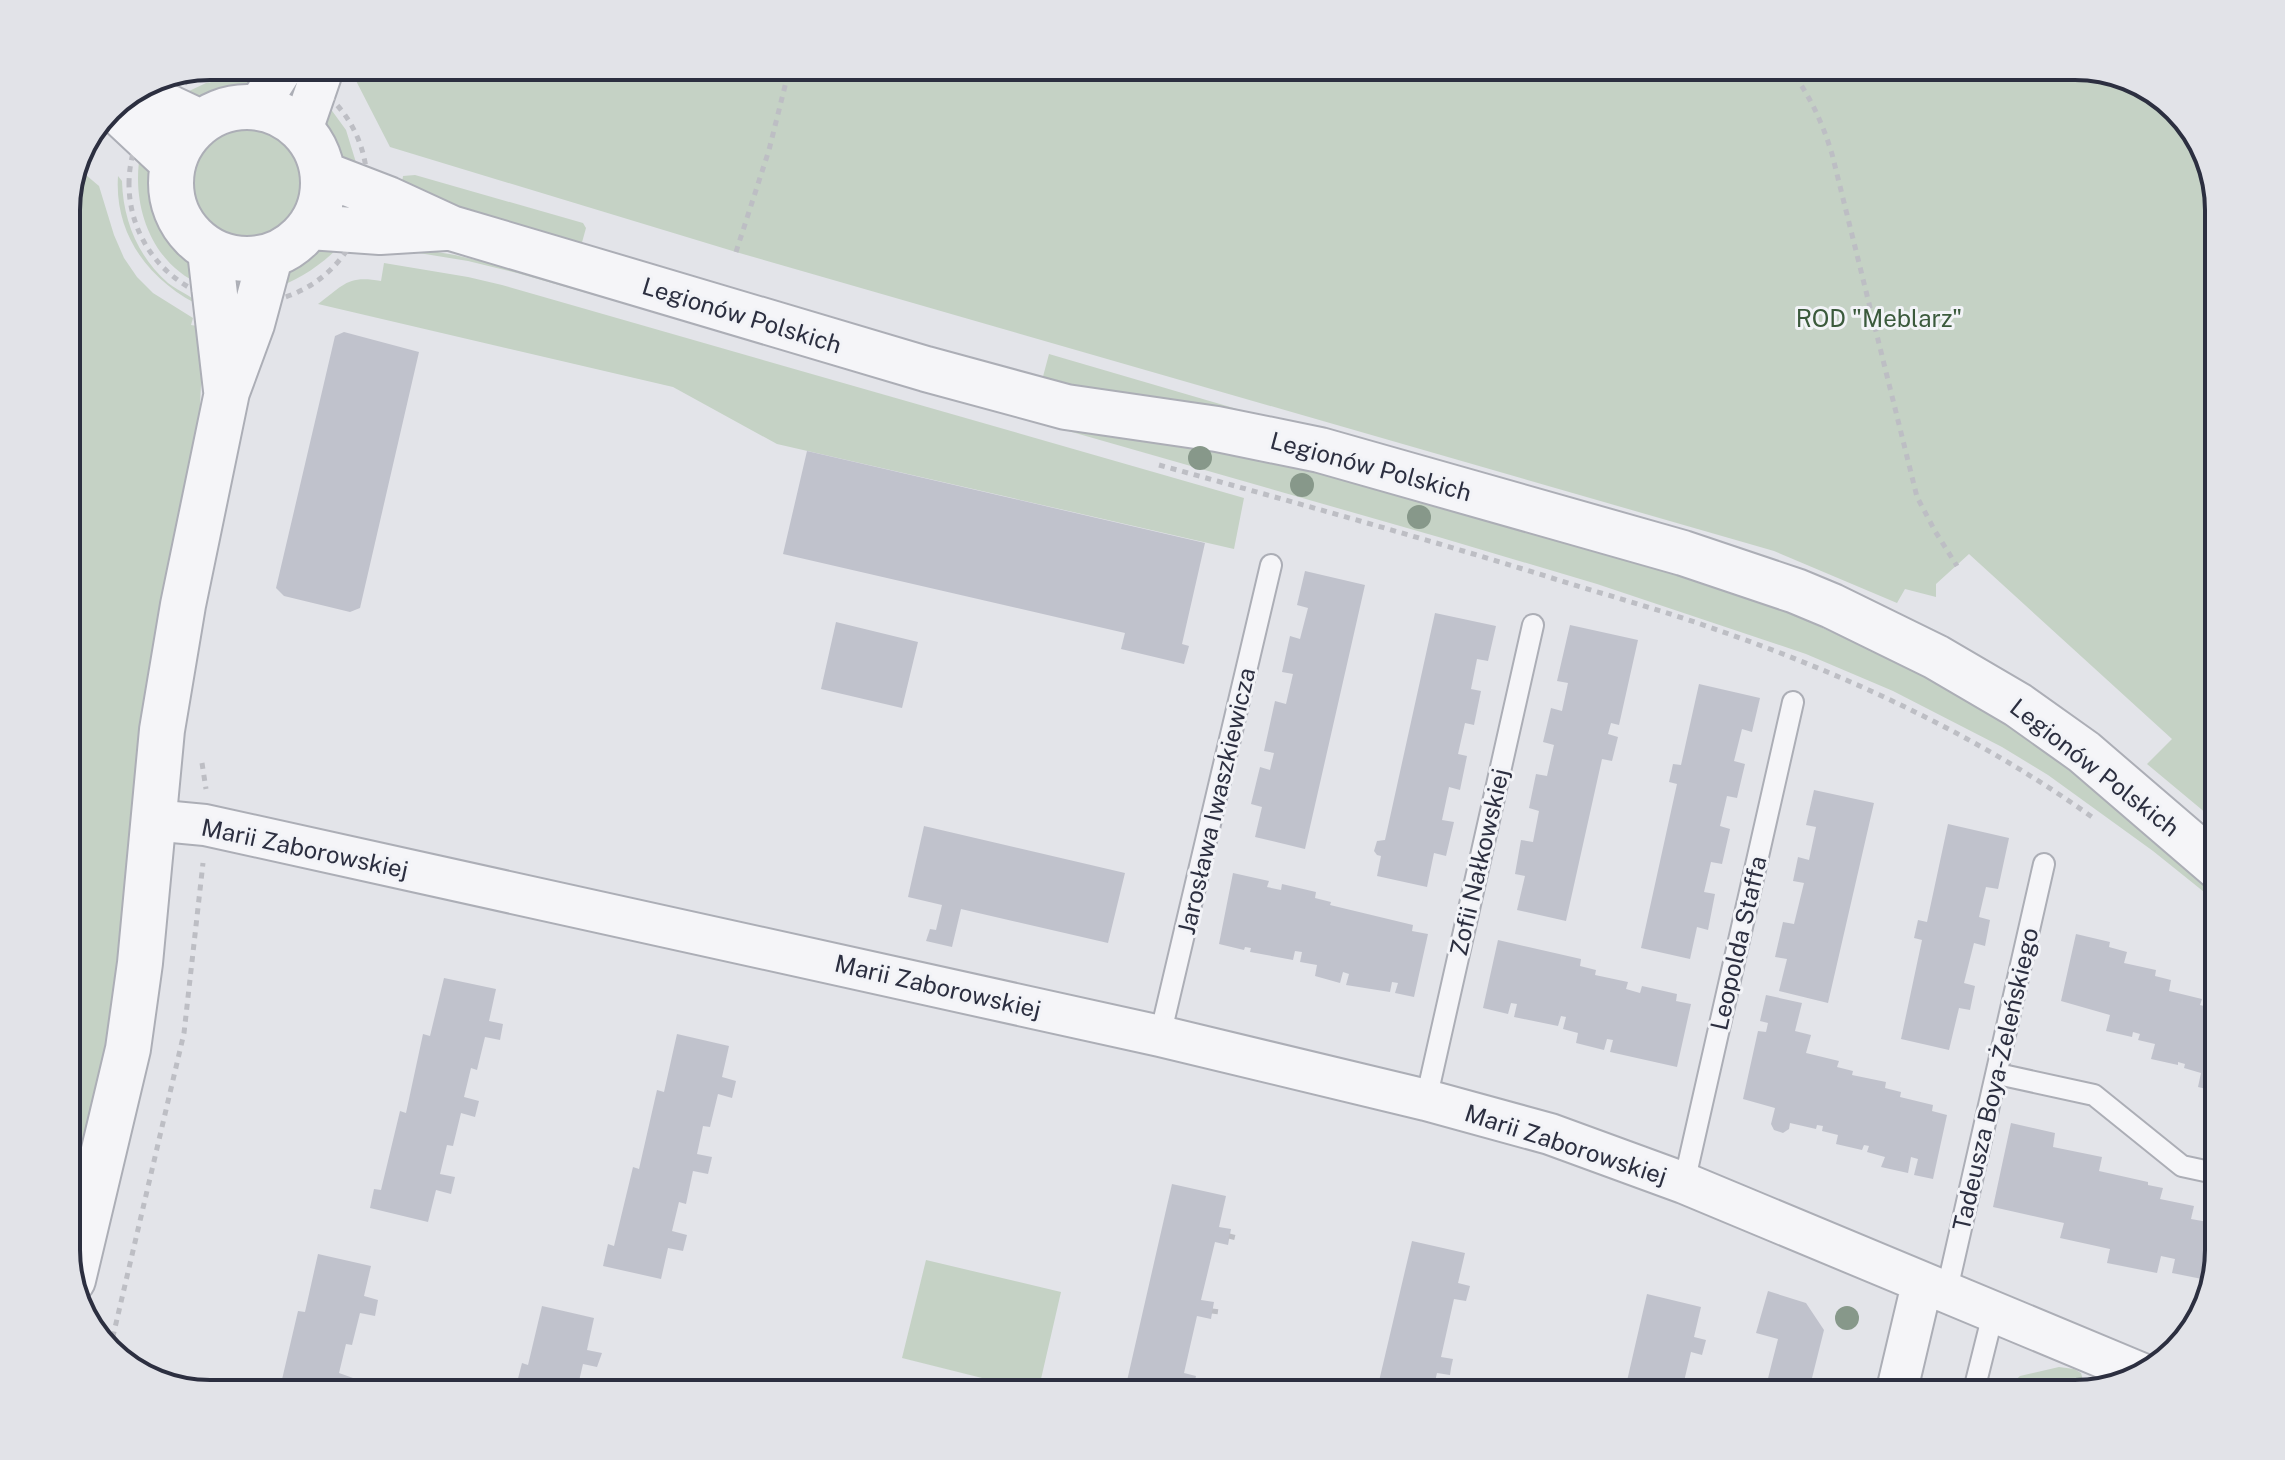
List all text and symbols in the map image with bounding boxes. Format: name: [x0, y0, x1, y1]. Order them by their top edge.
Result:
street label: Legionów Polskich: [639, 271, 845, 359]
park label: ROD "Meblarz": [1796, 304, 1962, 332]
street label: Legionów Polskich: [1267, 426, 1475, 506]
street label: Jarosława Iwaszkiewicza: [1172, 665, 1260, 937]
street label: Legionów Polskich: [2005, 692, 2185, 842]
street label: Zofii Nałkowskiej: [1444, 766, 1514, 958]
street label: Marii Zaborowskiej: [199, 812, 411, 884]
street label: Leopolda Staffa: [1704, 853, 1772, 1033]
street label: Tadeusza Boya-Żeleńskiego: [1946, 925, 2044, 1233]
street label: Marii Zaborowskiej: [832, 949, 1044, 1023]
street label: Marii Zaborowskiej: [1461, 1098, 1671, 1190]

